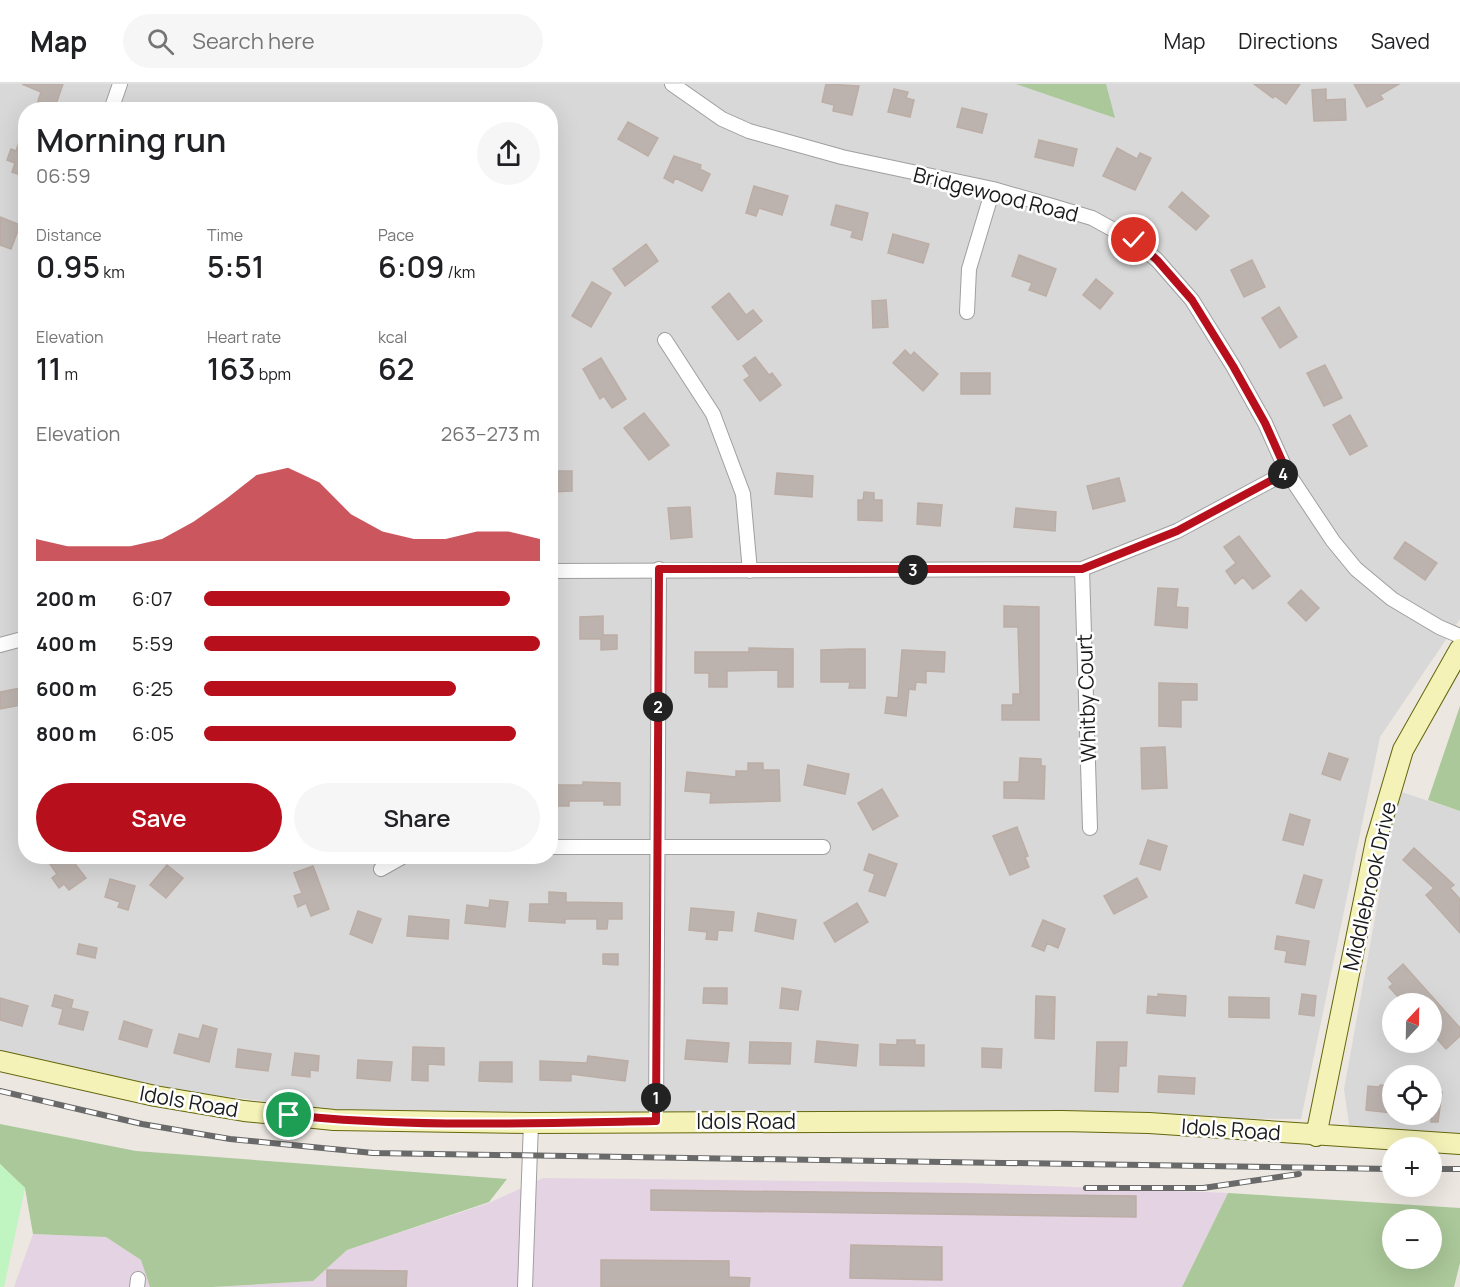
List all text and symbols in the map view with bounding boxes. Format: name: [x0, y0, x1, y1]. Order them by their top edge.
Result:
search box: [123, 14, 543, 68]
text: Map: [30, 22, 87, 60]
icon: search: [144, 25, 177, 58]
text: Search here: [192, 26, 315, 56]
text: Map: [1164, 27, 1205, 55]
text: Directions: [1238, 27, 1338, 55]
text: Saved: [1371, 27, 1430, 55]
text: Morning run: [36, 117, 226, 162]
button: share: [477, 122, 540, 185]
street label: Bridgewood Road: [911, 160, 1081, 228]
text: 06:59: [36, 162, 91, 189]
pin: [1108, 214, 1159, 265]
icon: check: [1117, 223, 1150, 256]
text: Distance: [36, 224, 102, 246]
text: Time: [207, 224, 243, 246]
text: Pace: [378, 224, 414, 246]
text: 0.95: [36, 246, 100, 287]
text: 5:51: [207, 246, 265, 287]
text: 6:09: [378, 246, 444, 287]
text: km: [100, 261, 125, 283]
text: /km: [444, 261, 475, 283]
text: Elevation: [36, 326, 104, 348]
text: Heart rate: [207, 326, 281, 348]
text: kcal: [378, 326, 407, 348]
text: 11: [36, 348, 61, 389]
text: 163: [207, 348, 255, 389]
text: 62: [378, 348, 414, 389]
text: m: [61, 363, 78, 385]
text: bpm: [255, 363, 291, 385]
text: Elevation: [36, 420, 120, 447]
text: 263–273 m: [441, 420, 540, 447]
pin: 4: [1268, 459, 1298, 489]
text: 4: [1278, 463, 1288, 485]
pin: 3: [898, 555, 928, 585]
text: 3: [908, 559, 918, 581]
text: 200 m: [36, 585, 96, 612]
text: 6:07: [132, 585, 173, 612]
text: 400 m: [36, 630, 96, 657]
text: 5:59: [132, 630, 174, 657]
street label: Whitby Court: [1070, 633, 1102, 763]
text: 600 m: [36, 675, 97, 702]
text: 6:25: [132, 675, 173, 702]
pin: 2: [643, 692, 673, 722]
text: 2: [653, 696, 663, 718]
text: 800 m: [36, 720, 97, 747]
text: 6:05: [132, 720, 174, 747]
button: Save: [36, 783, 282, 852]
button: Share: [294, 783, 540, 852]
street label: Middlebrook Drive: [1336, 799, 1402, 973]
north arrow: [1382, 993, 1442, 1053]
map controls: [1382, 993, 1442, 1269]
button: locate: [1382, 1065, 1442, 1125]
street label: Idols Road: [137, 1079, 241, 1123]
pin: 1: [641, 1083, 671, 1113]
text: 1: [652, 1087, 660, 1109]
pin: [263, 1089, 314, 1140]
icon: arrive: [272, 1098, 305, 1131]
street label: Idols Road: [696, 1107, 796, 1135]
street label: Idols Road: [1180, 1112, 1282, 1146]
button: +: [1382, 1137, 1442, 1197]
button: −: [1382, 1209, 1442, 1269]

